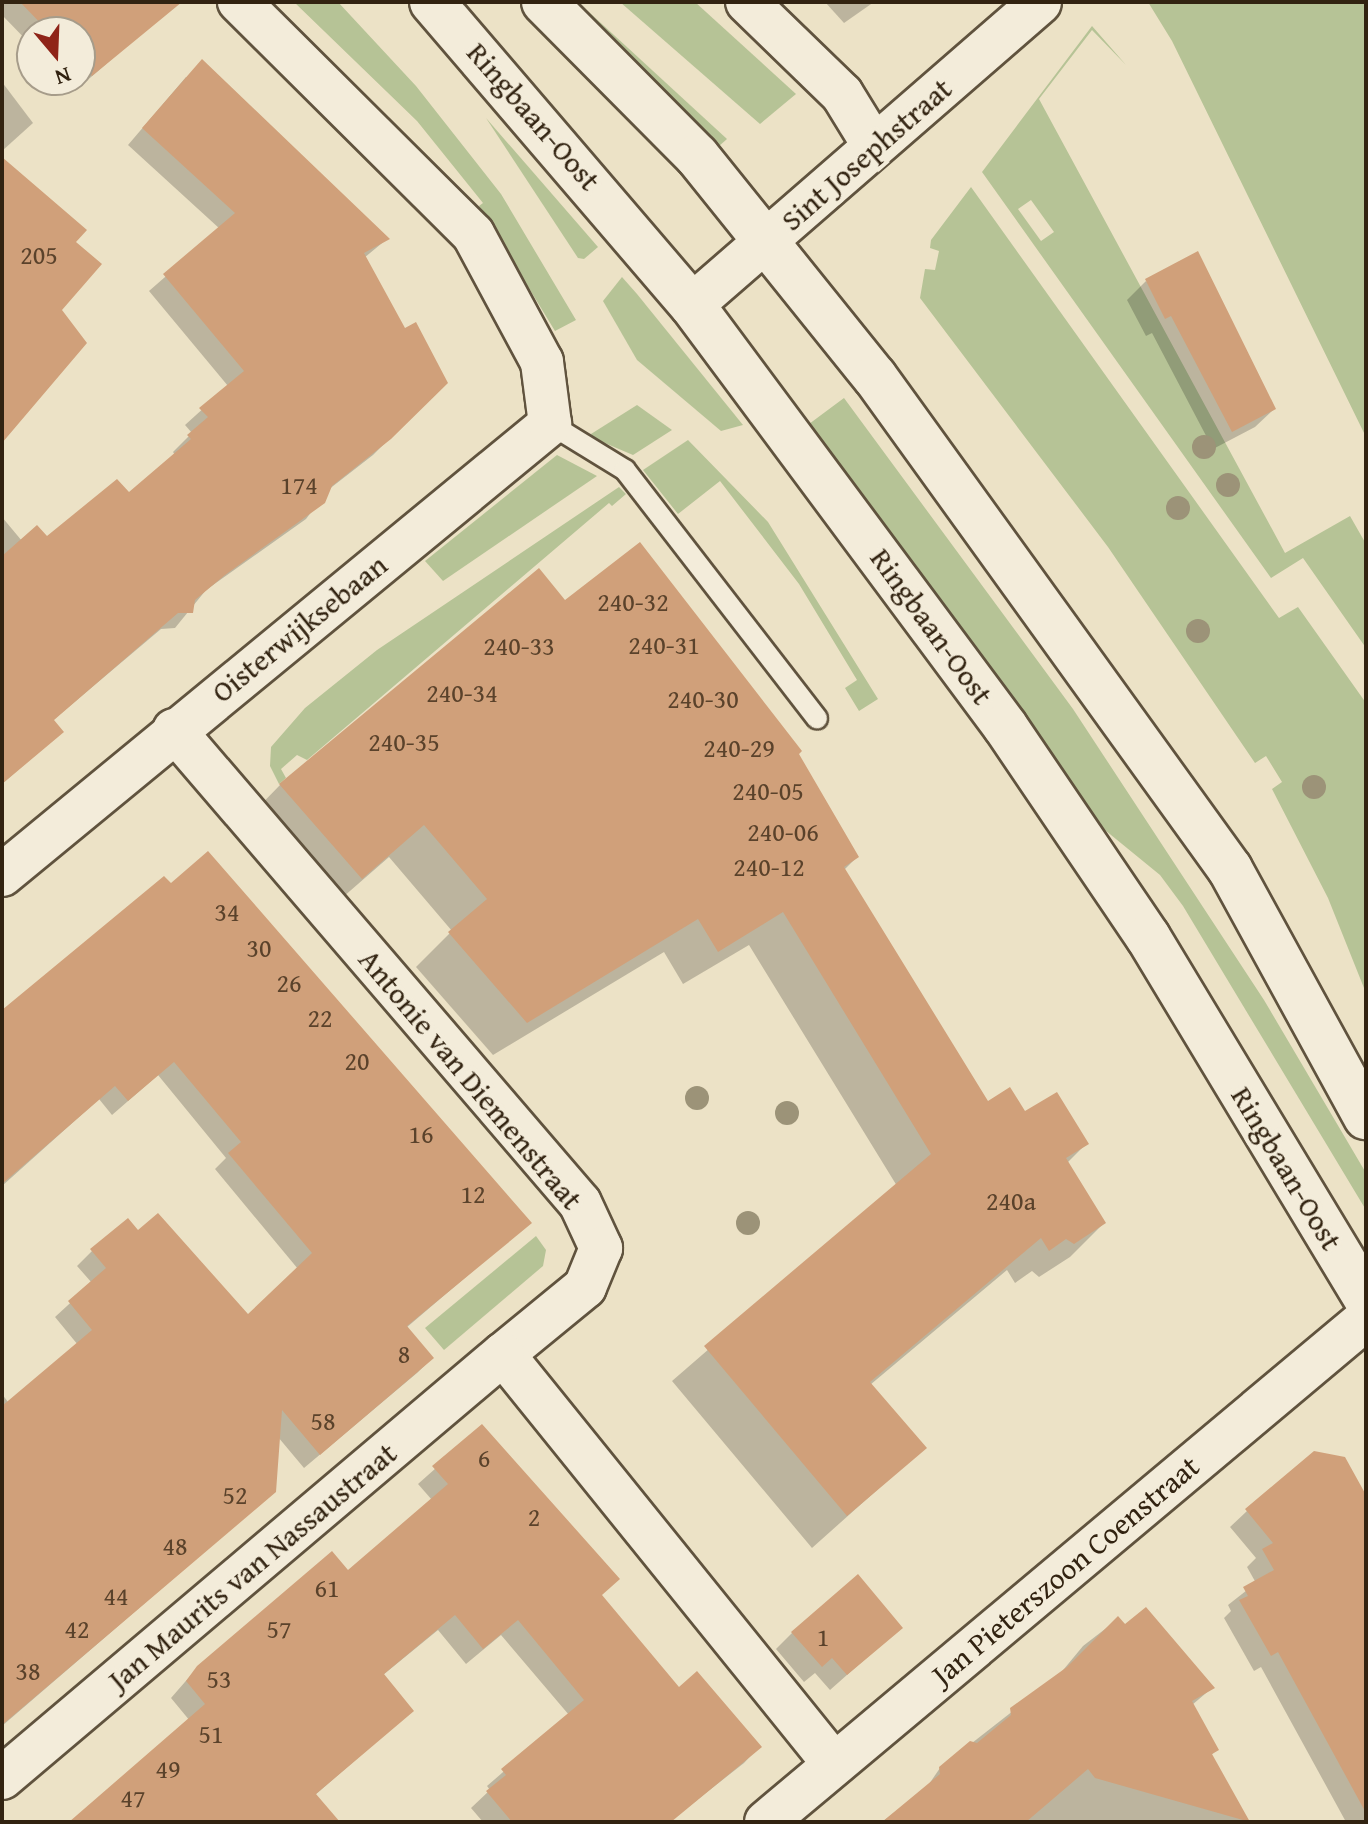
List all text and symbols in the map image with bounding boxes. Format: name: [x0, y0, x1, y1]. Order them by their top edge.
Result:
north arrow: [16, 16, 96, 96]
street label: Ringbaan-Oost: [460, 35, 608, 197]
text: N: [51, 59, 75, 94]
street label: Sint Josephstraat: [773, 70, 959, 238]
house number: 205: [20, 239, 58, 271]
house number: 174: [280, 469, 318, 501]
street label: Ringbaan-Oost: [863, 541, 1001, 711]
street label: Oisterwijksebaan: [204, 546, 394, 710]
house number: 240-32: [597, 586, 669, 618]
house number: 240-31: [628, 629, 700, 661]
house number: 240-33: [483, 630, 555, 662]
house number: 240-34: [426, 677, 498, 709]
house number: 240-30: [667, 683, 739, 715]
house number: 240-35: [368, 726, 440, 758]
house number: 240-29: [703, 732, 775, 764]
house number: 240-05: [732, 775, 804, 807]
house number: 240-06: [747, 816, 819, 848]
house number: 240-12: [733, 851, 805, 883]
house number: 34: [214, 896, 240, 928]
house number: 30: [246, 932, 272, 964]
street label: Antonie van Diemenstraat: [352, 942, 590, 1216]
house number: 26: [276, 967, 302, 999]
house number: 22: [307, 1002, 333, 1034]
house number: 20: [344, 1045, 370, 1077]
street label: Ringbaan-Oost: [1224, 1080, 1350, 1256]
house number: 16: [408, 1118, 434, 1150]
house number: 12: [460, 1178, 486, 1210]
house number: 240a: [986, 1185, 1036, 1217]
house number: 8: [398, 1338, 410, 1370]
house number: 58: [310, 1405, 336, 1437]
street label: Jan Maurits van Nassaustraat: [100, 1435, 404, 1697]
house number: 6: [478, 1442, 490, 1474]
street label: Jan Pieterszoon Coenstraat: [924, 1448, 1206, 1692]
house number: 52: [222, 1479, 248, 1511]
house number: 2: [528, 1501, 540, 1533]
house number: 48: [162, 1530, 188, 1562]
house number: 61: [314, 1572, 340, 1604]
house number: 44: [103, 1580, 129, 1612]
house number: 42: [64, 1613, 90, 1645]
house number: 57: [266, 1613, 292, 1645]
house number: 1: [817, 1621, 829, 1653]
house number: 38: [15, 1655, 41, 1687]
house number: 53: [206, 1663, 232, 1695]
house number: 51: [198, 1718, 224, 1750]
house number: 49: [155, 1753, 181, 1785]
house number: 47: [120, 1782, 146, 1814]

